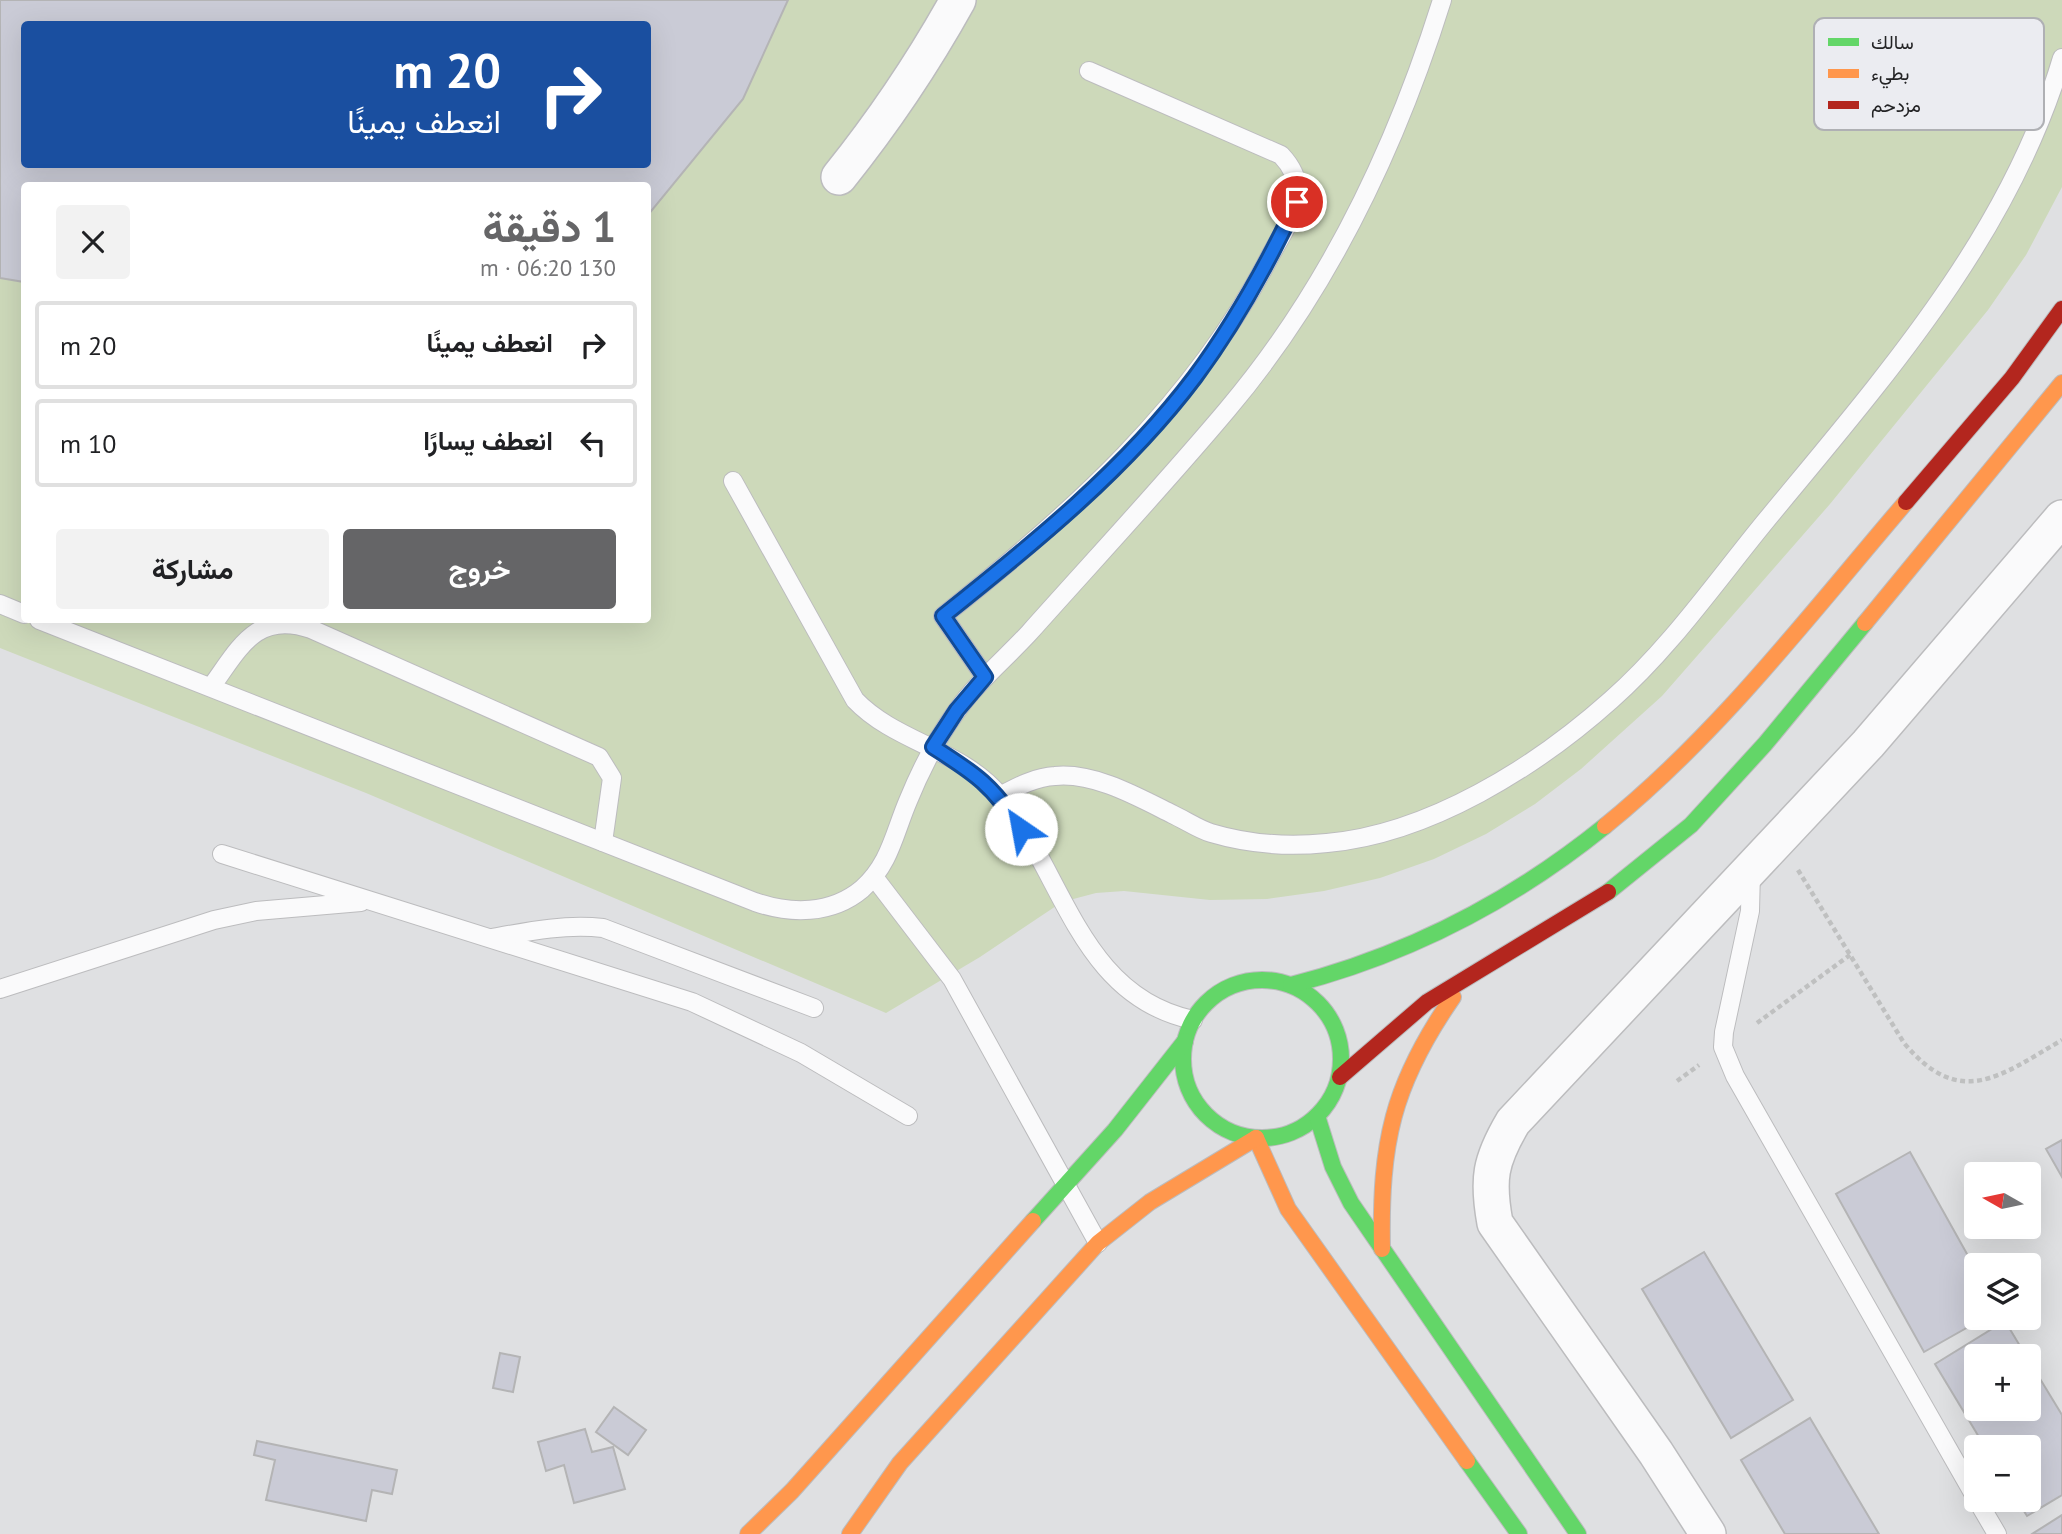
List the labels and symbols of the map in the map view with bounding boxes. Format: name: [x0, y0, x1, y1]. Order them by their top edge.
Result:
legend: [1814, 18, 2044, 130]
text: سالك: [1871, 30, 1914, 54]
text: بطيء: [1871, 61, 1909, 89]
text: مزدحم: [1871, 93, 1921, 118]
pin: [1267, 172, 1327, 232]
position arrow: [984, 792, 1058, 866]
north arrow: [1964, 1162, 2040, 1239]

